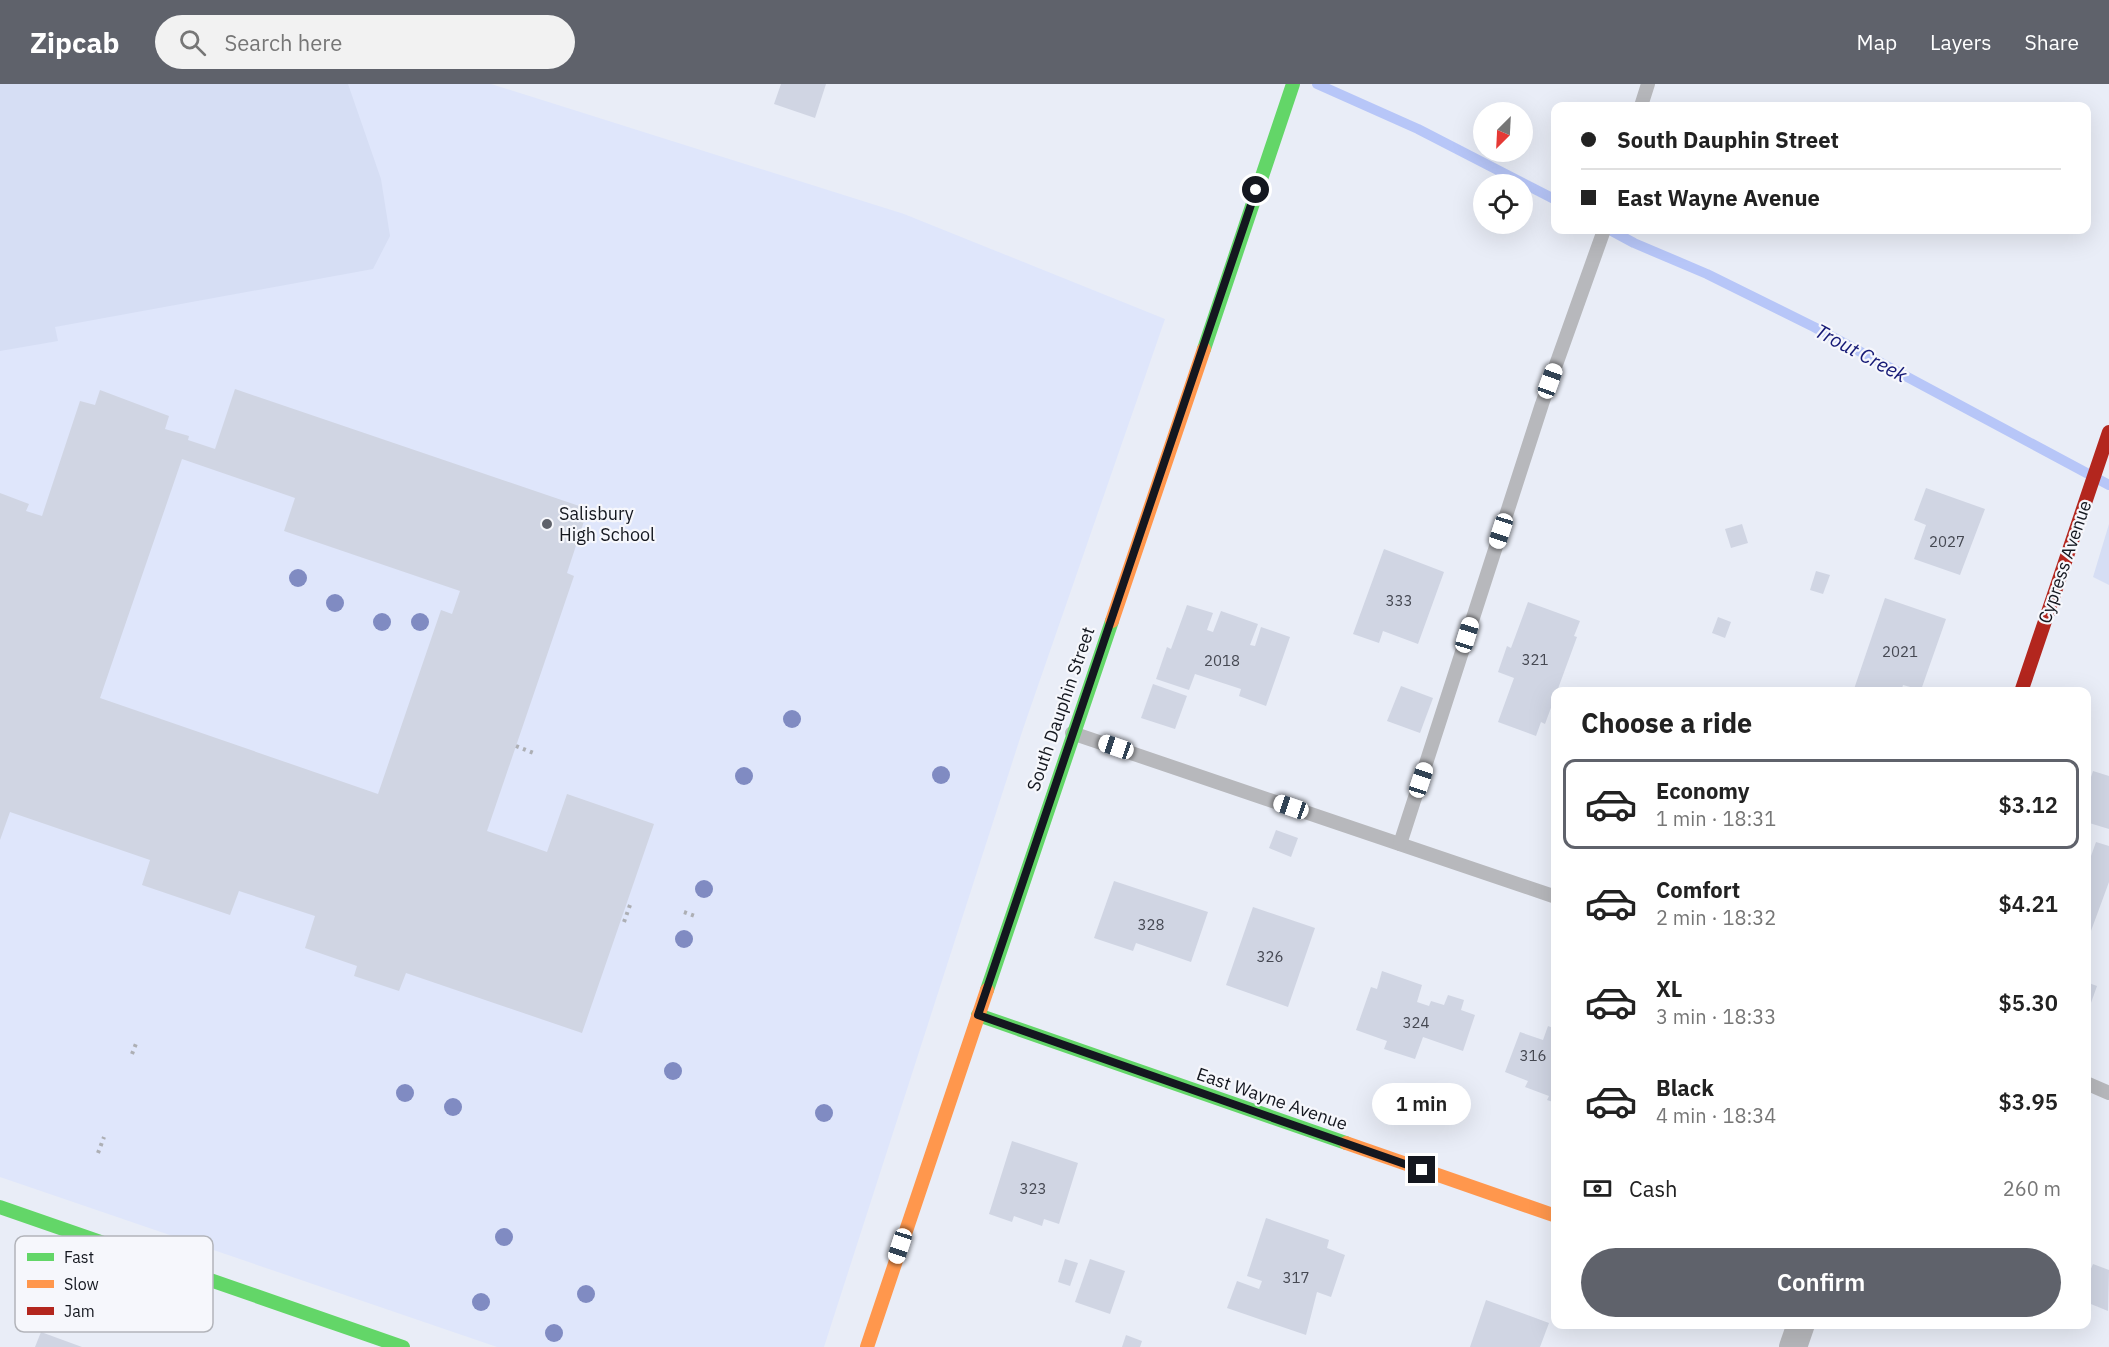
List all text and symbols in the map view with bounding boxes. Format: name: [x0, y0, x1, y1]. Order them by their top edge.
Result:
search box: [155, 15, 575, 69]
text: Zipcab: [30, 24, 119, 61]
icon: search: [176, 26, 209, 59]
text: Search here: [224, 28, 342, 57]
text: Map: [1857, 28, 1897, 56]
text: Layers: [1930, 28, 1992, 56]
text: Share: [2025, 28, 2079, 56]
north arrow: [1473, 102, 1533, 162]
map controls: [1473, 102, 1533, 234]
text: South Dauphin Street: [1617, 125, 1839, 154]
button: locate: [1473, 174, 1533, 234]
route start: [1242, 176, 1269, 203]
text: East Wayne Avenue: [1617, 183, 1820, 212]
water label: Trout Creek: [1810, 317, 1913, 388]
car: [1535, 361, 1565, 401]
street label: Cypress Avenue: [2033, 497, 2096, 626]
place label: Salisbury High School: [559, 502, 655, 546]
car: [1487, 511, 1515, 551]
marker: Salisbury High School: [540, 517, 554, 531]
house number: 2027: [1929, 532, 1965, 551]
house number: 333: [1385, 591, 1413, 610]
car: [1453, 615, 1481, 655]
street label: South Dauphin Street: [1022, 624, 1099, 794]
house number: 2021: [1882, 642, 1918, 661]
house number: 321: [1521, 650, 1549, 669]
house number: 2018: [1204, 651, 1240, 670]
text: Choose a ride: [1581, 705, 1752, 740]
car: [1096, 733, 1136, 761]
car: [1407, 760, 1435, 800]
text: Economy: [1656, 776, 1750, 805]
icon: car: [1584, 777, 1638, 831]
text: $3.12: [1999, 790, 2058, 819]
car: [1271, 793, 1311, 821]
text: 1 min · 18:31: [1656, 805, 1776, 832]
text: Comfort: [1656, 875, 1740, 904]
icon: car: [1584, 876, 1638, 930]
text: $4.21: [1999, 889, 2058, 918]
text: 2 min · 18:32: [1656, 904, 1776, 931]
house number: 328: [1137, 915, 1165, 934]
house number: 326: [1256, 947, 1284, 966]
text: XL: [1656, 974, 1682, 1003]
icon: car: [1584, 975, 1638, 1029]
text: $5.30: [1999, 988, 2058, 1017]
text: 3 min · 18:33: [1656, 1003, 1776, 1030]
house number: 324: [1402, 1013, 1430, 1032]
house number: 316: [1519, 1046, 1547, 1065]
street label: East Wayne Avenue: [1194, 1062, 1351, 1135]
text: Black: [1656, 1073, 1714, 1102]
icon: car: [1584, 1074, 1638, 1128]
callout: 1 min: [1372, 1083, 1472, 1125]
text: $3.95: [1999, 1087, 2058, 1116]
text: 1 min: [1396, 1090, 1447, 1117]
text: 4 min · 18:34: [1656, 1102, 1776, 1129]
route end: [1408, 1156, 1435, 1183]
icon: cash: [1581, 1172, 1614, 1205]
text: Cash: [1629, 1174, 1678, 1203]
text: 260 m: [2003, 1175, 2061, 1202]
house number: 323: [1019, 1179, 1047, 1198]
car: [886, 1226, 914, 1266]
legend: [15, 1236, 213, 1332]
text: Fast: [64, 1247, 94, 1267]
button: Confirm: [1581, 1248, 2061, 1317]
house number: 317: [1282, 1268, 1310, 1287]
text: Slow: [64, 1274, 99, 1294]
text: Jam: [64, 1301, 95, 1321]

